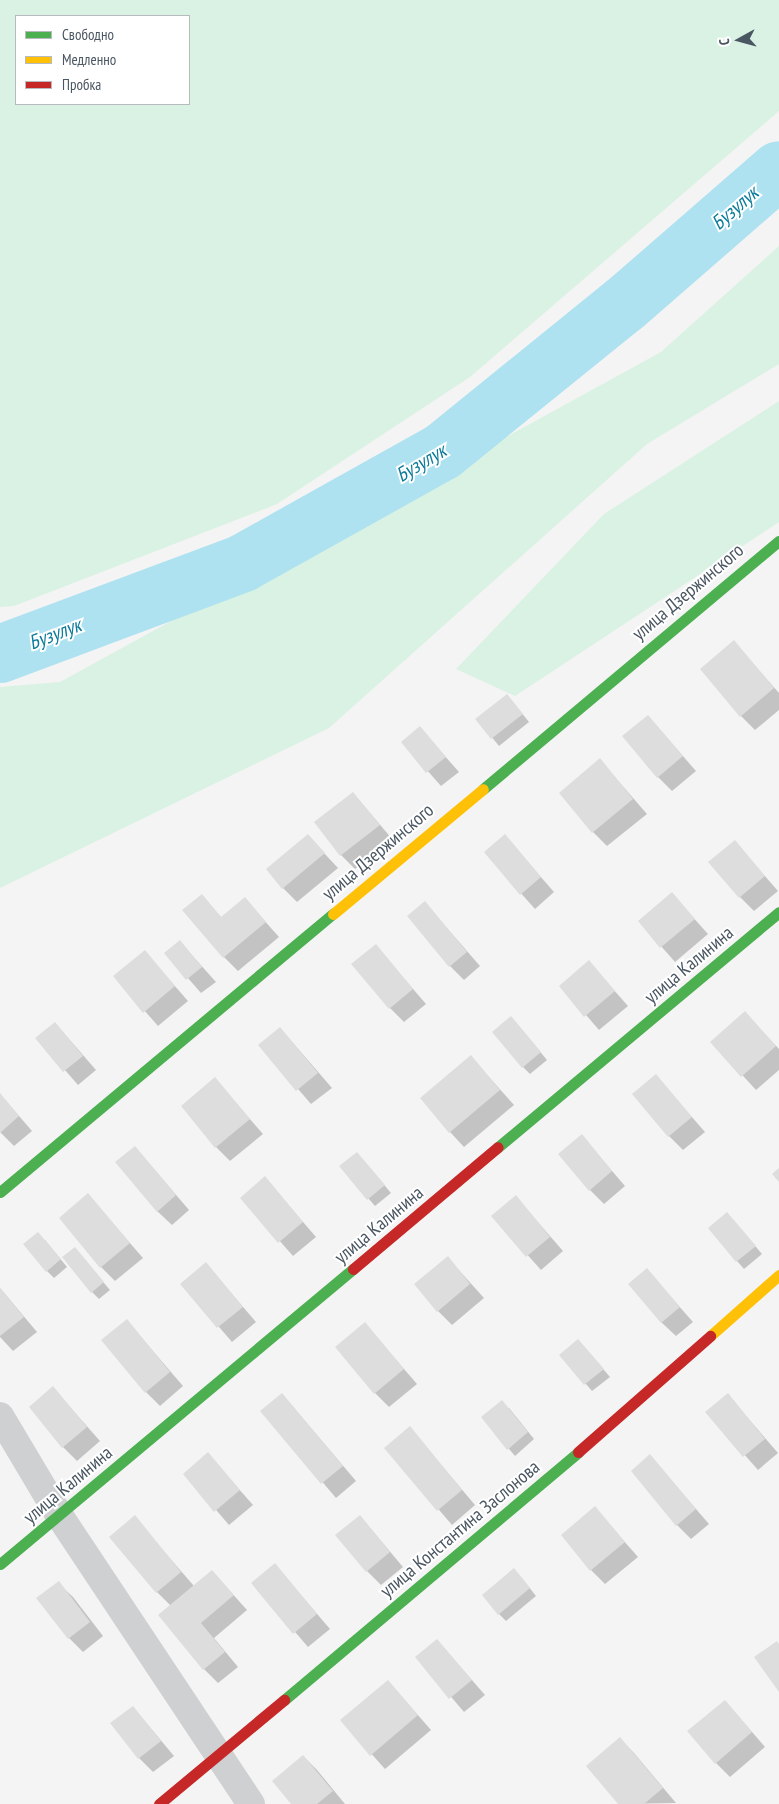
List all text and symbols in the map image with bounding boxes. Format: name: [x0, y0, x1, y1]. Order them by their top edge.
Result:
legend: [15, 15, 190, 105]
north arrow: [714, 15, 764, 65]
text: Свободно: [62, 25, 114, 44]
text: С: [715, 38, 733, 46]
text: Медленно: [62, 50, 116, 69]
text: Пробка: [62, 75, 101, 94]
water label: Бузулук: [707, 181, 763, 235]
water label: Бузулук: [392, 439, 450, 487]
street label: улица Дзержинского: [628, 539, 748, 645]
water label: Бузулук: [25, 613, 85, 655]
street label: улица Дзержинского: [318, 799, 438, 905]
street label: улица Калинина: [640, 921, 738, 1009]
street label: улица Калинина: [330, 1181, 428, 1269]
street label: улица Калинина: [19, 1441, 117, 1529]
street label: улица Константина Заслонова: [376, 1456, 544, 1602]

